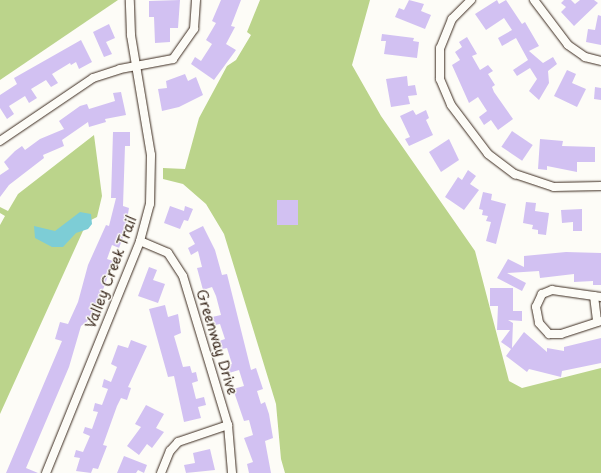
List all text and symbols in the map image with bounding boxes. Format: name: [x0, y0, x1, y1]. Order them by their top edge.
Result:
street label: Valley Creek Trail: [81, 212, 141, 332]
street label: Greenway Drive: [193, 287, 241, 397]

